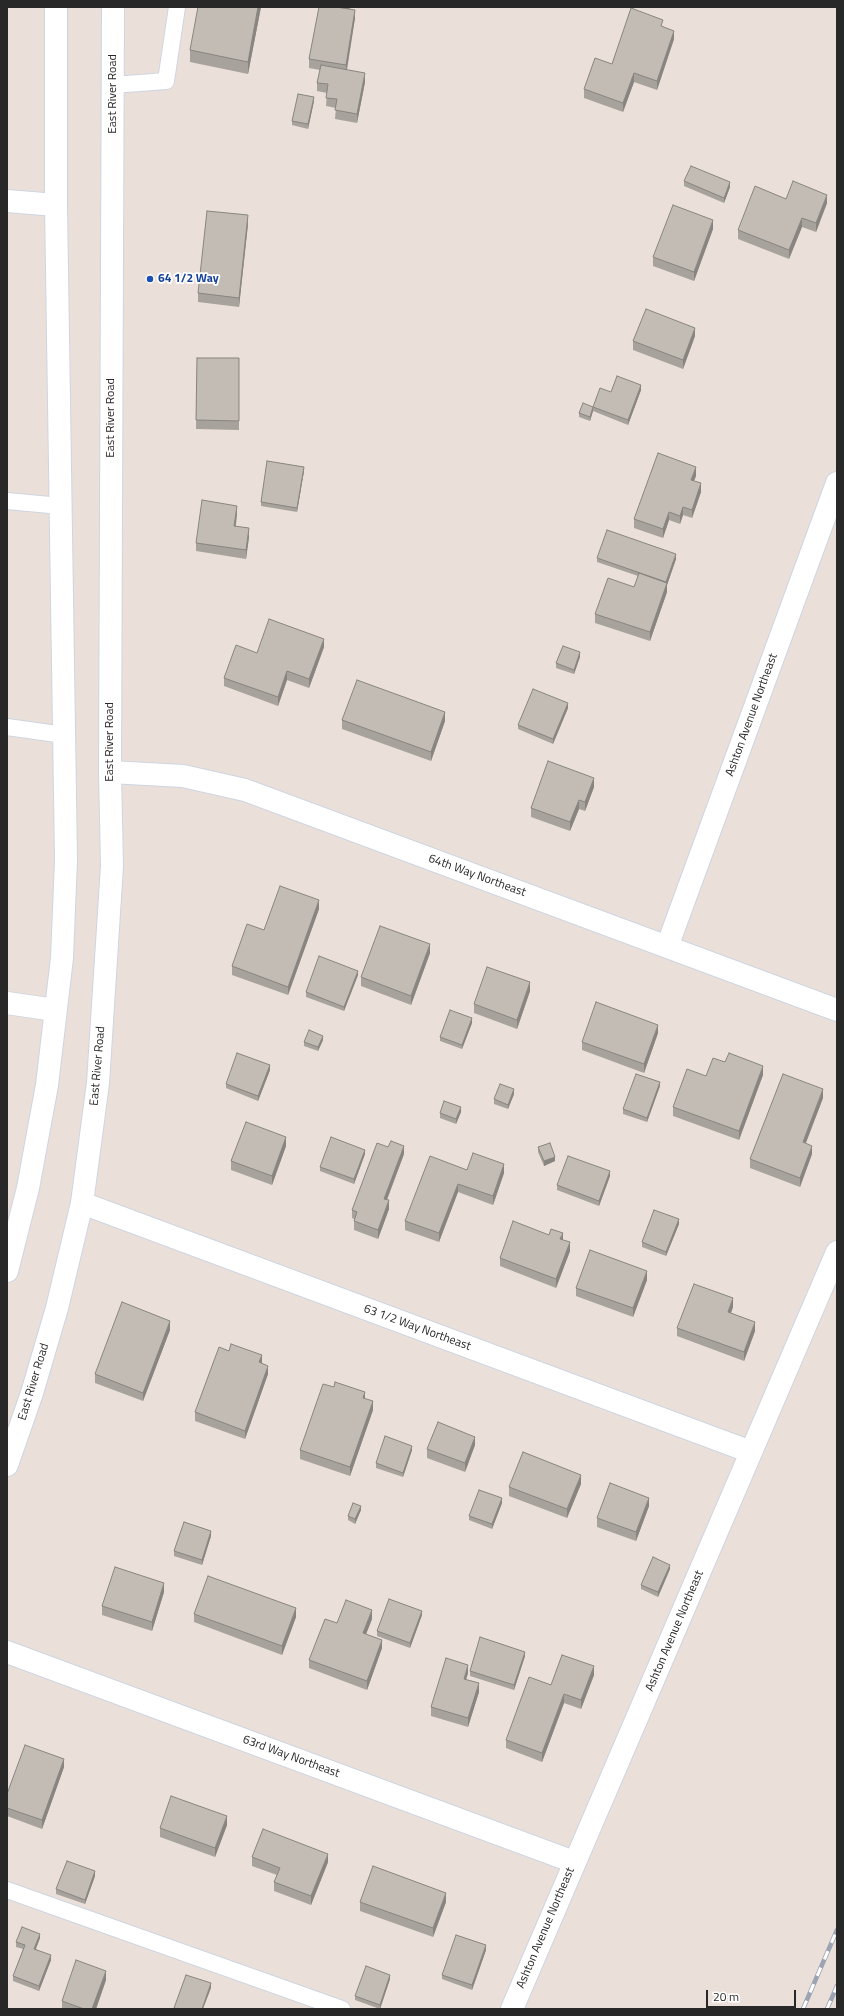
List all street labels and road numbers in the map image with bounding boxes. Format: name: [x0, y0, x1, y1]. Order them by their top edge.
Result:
street label: East River Road: [106, 54, 120, 134]
street label: East River Road: [104, 378, 118, 458]
street label: Ashton Avenue Northeast: [723, 651, 781, 779]
street label: East River Road: [103, 702, 117, 782]
street label: 64th Way Northeast: [426, 852, 528, 900]
street label: East River Road: [87, 1026, 109, 1106]
street label: 63 1/2 Way Northeast: [361, 1302, 473, 1354]
street label: East River Road: [15, 1342, 53, 1422]
street label: Ashton Avenue Northeast: [643, 1568, 707, 1694]
street label: 63rd Way Northeast: [240, 1733, 342, 1781]
street label: Ashton Avenue Northeast: [514, 1865, 578, 1991]

